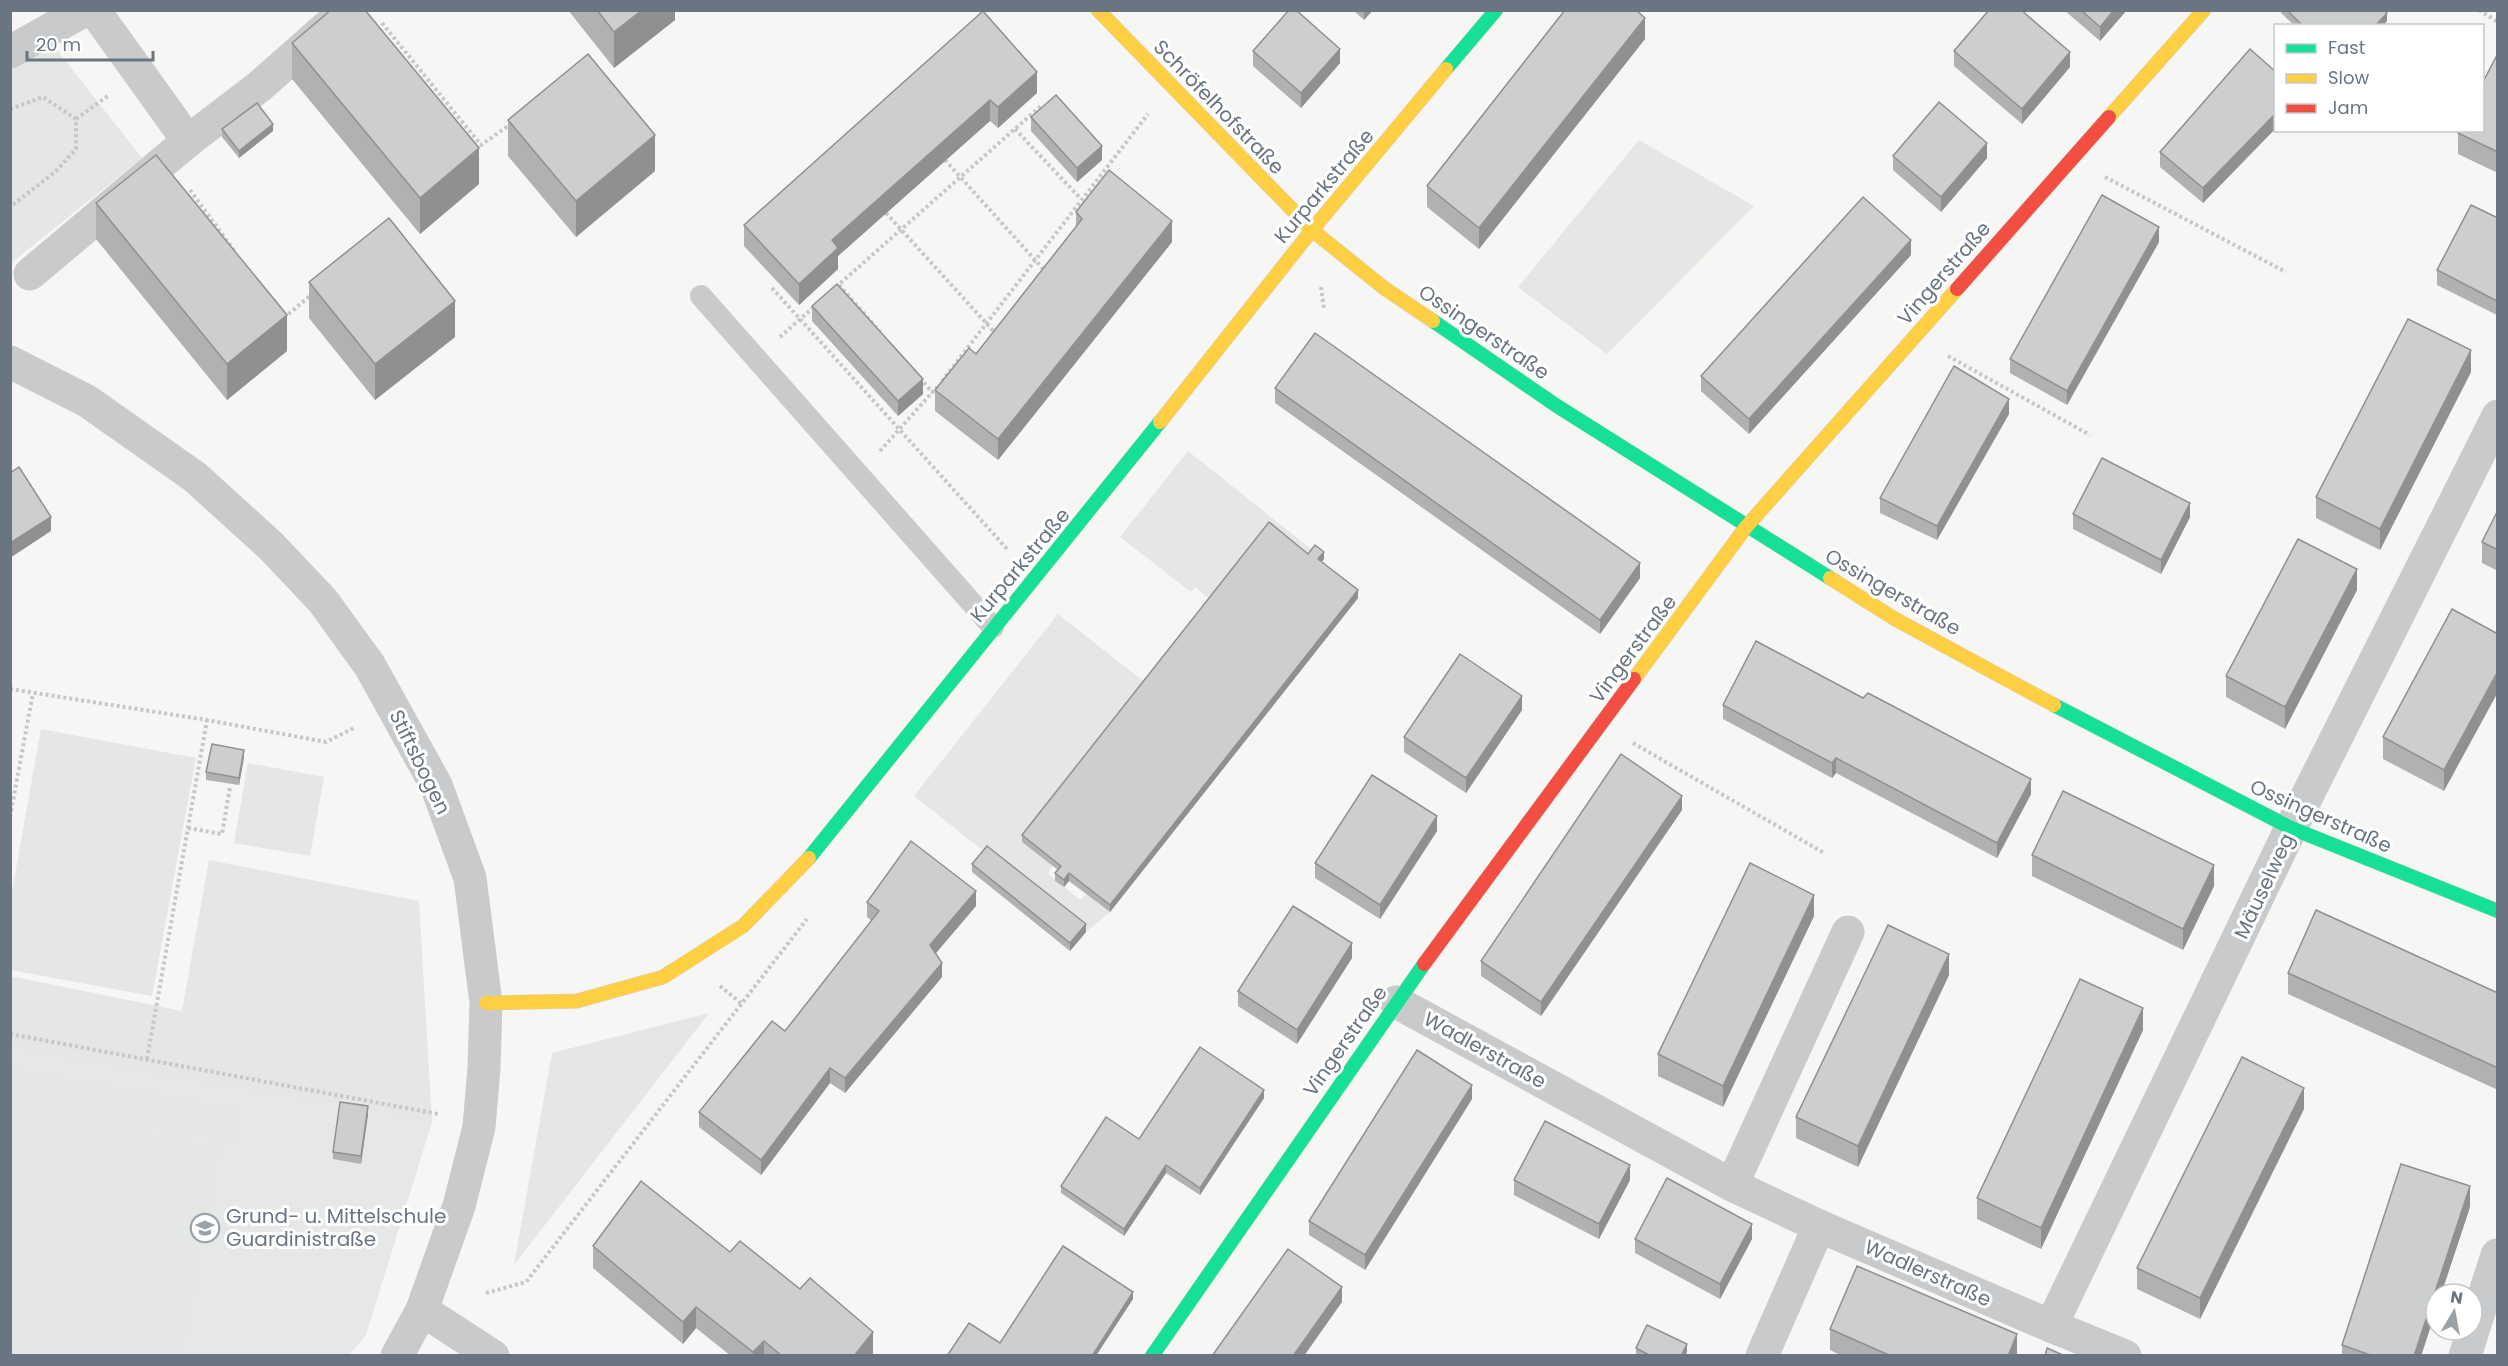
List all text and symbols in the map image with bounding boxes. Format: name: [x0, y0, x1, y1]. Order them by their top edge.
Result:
scale bar: [27, 24, 153, 62]
legend: [2274, 24, 2484, 132]
text: 20 m: [36, 32, 81, 57]
street label: Schröfelhofstraße: [1147, 33, 1291, 181]
text: Fast: [2328, 35, 2365, 60]
text: Slow: [2328, 65, 2370, 90]
text: Jam: [2328, 95, 2368, 120]
street label: Kurparkstraße: [1268, 123, 1380, 249]
street label: Vingerstraße: [1891, 215, 1997, 331]
street label: Ossingerstraße: [1413, 278, 1555, 386]
street label: Kurparkstraße: [964, 502, 1076, 628]
street label: Ossingerstraße: [1820, 542, 1966, 642]
street label: Vingerstraße: [1583, 589, 1683, 709]
street label: Stiftsbogen: [383, 705, 457, 819]
street label: Ossingerstraße: [2246, 772, 2396, 860]
street label: Mäuselweg: [2227, 829, 2301, 943]
street label: Vingerstraße: [1296, 980, 1394, 1102]
street label: Wadlerstraße: [1419, 1005, 1551, 1095]
place label: Grund- u. Mittelschule Guardinistraße: [226, 1202, 446, 1253]
school or university icon: Grund- u. Mittelschule Guardinistraße: [189, 1212, 221, 1244]
street label: Wadlerstraße: [1860, 1233, 1996, 1313]
north arrow: [2424, 1282, 2484, 1342]
text: N: [2449, 1285, 2464, 1310]

